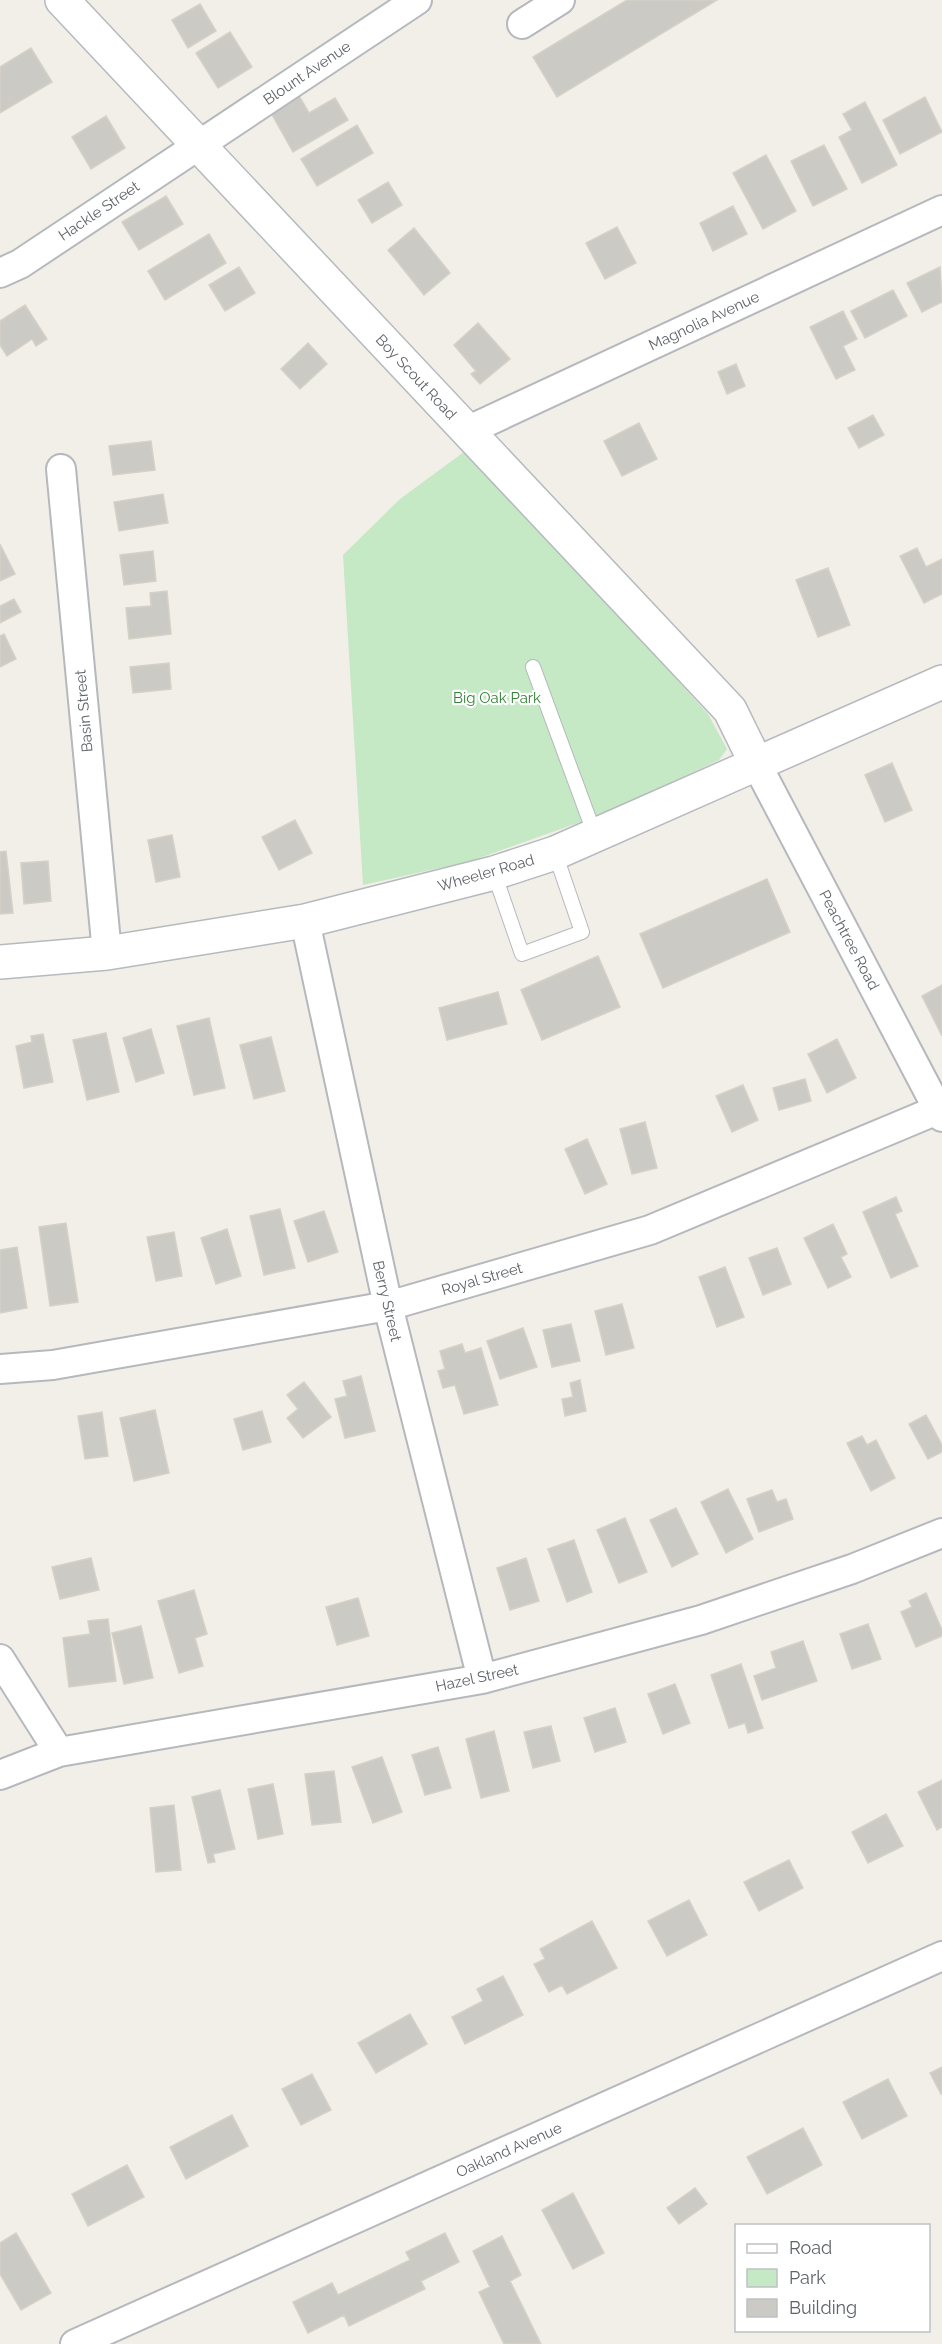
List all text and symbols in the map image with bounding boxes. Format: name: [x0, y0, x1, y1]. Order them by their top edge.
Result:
street label: Blount Avenue: [260, 37, 354, 109]
street label: Hackle Street: [55, 177, 143, 245]
street label: Magnolia Avenue: [646, 287, 762, 354]
street label: Boy Scout Road: [372, 331, 460, 423]
street label: Basin Street: [71, 669, 97, 753]
park label: Big Oak Park: [453, 689, 541, 707]
street label: Wheeler Road: [436, 851, 536, 895]
street label: Peachtree Road: [815, 887, 883, 993]
street label: Berry Street: [369, 1259, 405, 1343]
street label: Royal Street: [439, 1259, 525, 1299]
street label: Hazel Street: [434, 1660, 520, 1696]
street label: Oakland Avenue: [453, 2119, 565, 2181]
legend: [735, 2224, 930, 2332]
text: Road: [789, 2237, 832, 2258]
text: Park: [789, 2267, 826, 2288]
text: Building: [789, 2297, 857, 2318]

